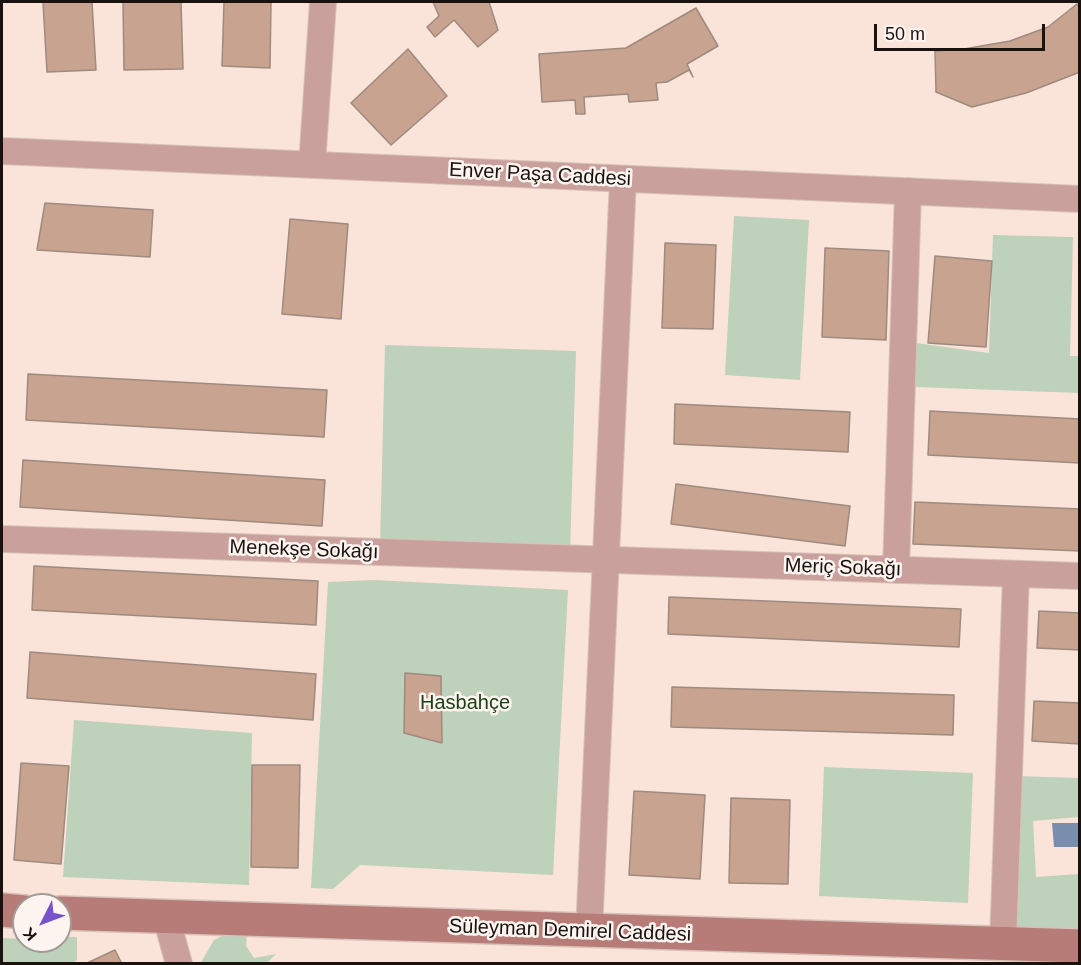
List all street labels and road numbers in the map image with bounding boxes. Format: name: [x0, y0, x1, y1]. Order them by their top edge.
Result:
street label: Enver Paşa Caddesi: [448, 158, 632, 192]
street label: Menekşe Sokağı: [229, 535, 379, 565]
street label: Meriç Sokağı: [784, 554, 902, 582]
street label: Süleyman Demirel Caddesi: [448, 915, 692, 947]

